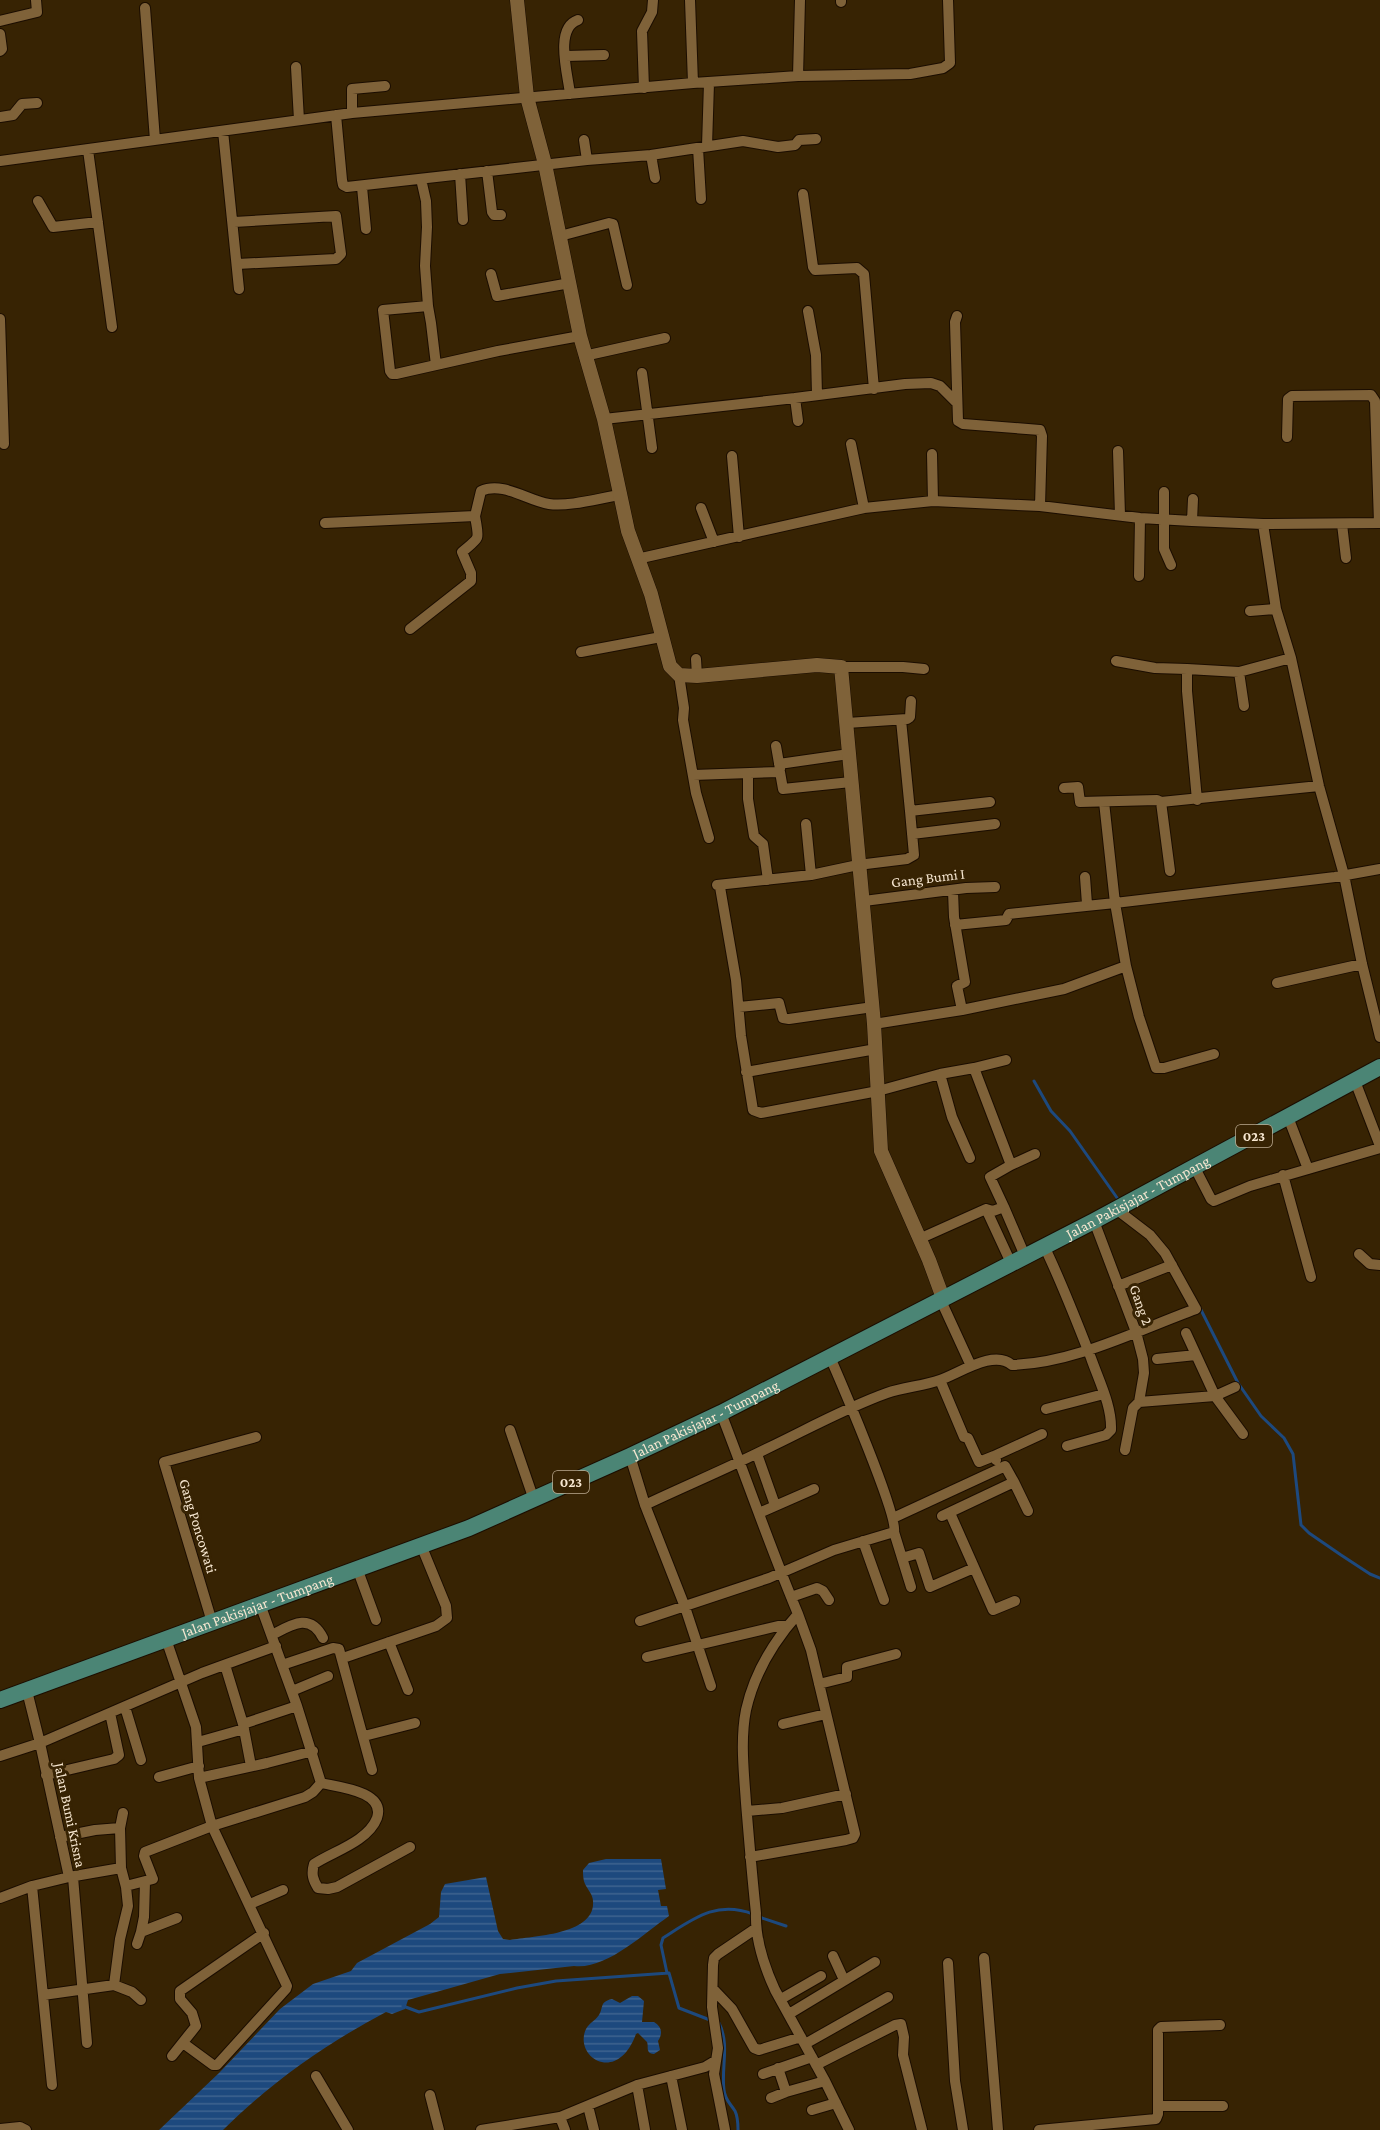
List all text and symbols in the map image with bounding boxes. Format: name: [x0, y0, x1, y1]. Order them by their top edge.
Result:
street label: Gang Bumi I: [890, 866, 966, 891]
road number: 023: [1236, 1125, 1272, 1147]
street label: Jalan Pakisjajar - Tumpang: [1062, 1152, 1213, 1244]
street label: Gang 2: [1125, 1283, 1156, 1328]
street label: Jalan Pakisjajar - Tumpang: [628, 1377, 782, 1463]
road number: 023: [553, 1471, 589, 1493]
street label: Gang Poncowati: [175, 1477, 220, 1575]
street label: Jalan Pakisjajar - Tumpang: [177, 1571, 336, 1642]
street label: Jalan Bumi Krisna: [50, 1759, 89, 1869]

